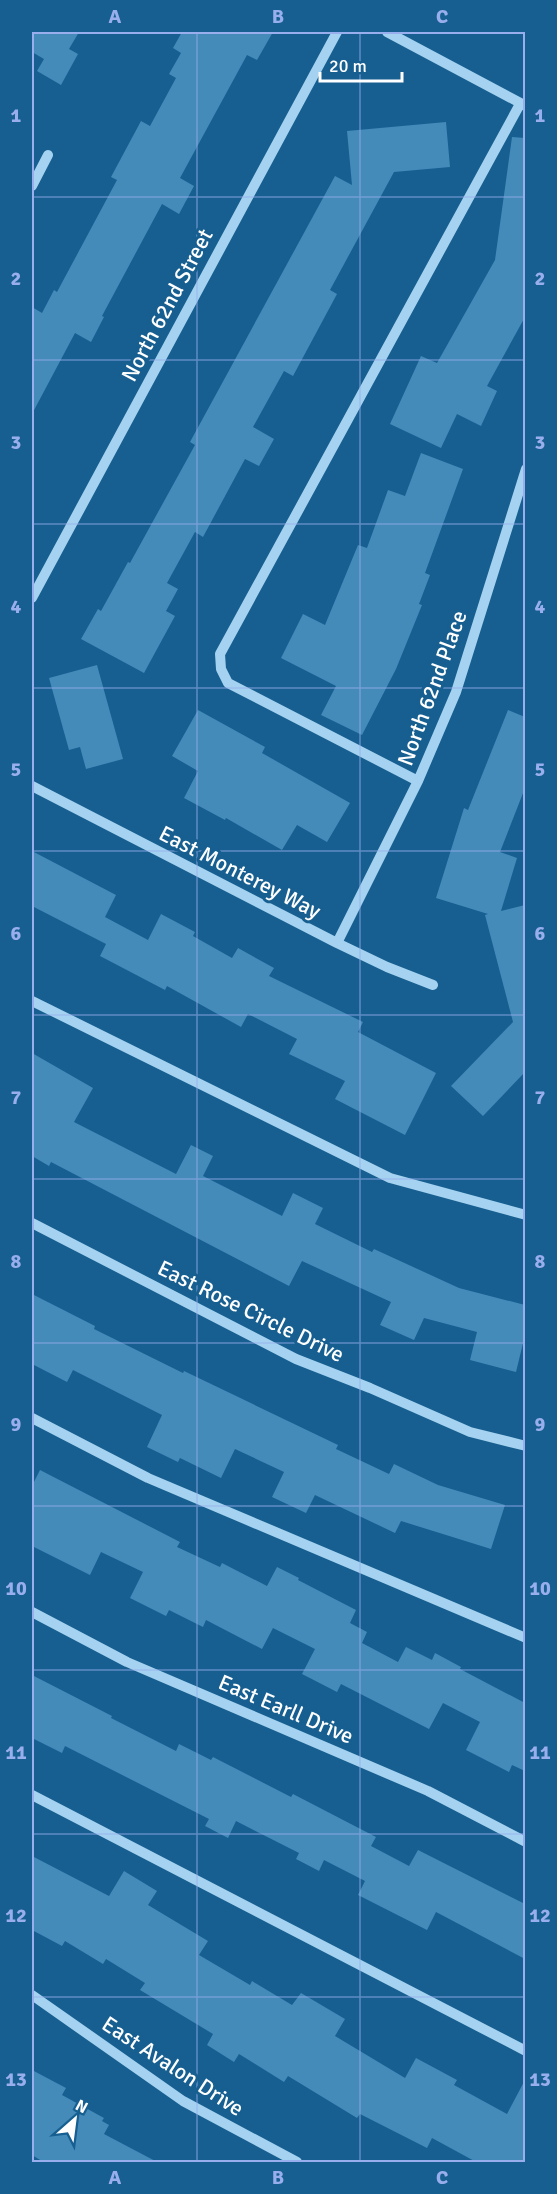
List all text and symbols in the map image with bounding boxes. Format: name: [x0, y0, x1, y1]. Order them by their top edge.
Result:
text: A: [109, 4, 122, 29]
text: B: [272, 4, 284, 29]
text: C: [436, 4, 448, 29]
scale bar: [320, 45, 402, 83]
text: 20 m: [329, 55, 367, 77]
text: 1: [11, 103, 22, 128]
text: 1: [535, 103, 546, 128]
street label: North 62nd Street: [115, 224, 219, 386]
text: 2: [11, 266, 21, 291]
text: 2: [535, 266, 545, 291]
text: 3: [11, 430, 21, 455]
text: 3: [535, 430, 545, 455]
text: 4: [11, 594, 22, 619]
text: 4: [535, 594, 546, 619]
street label: North 62nd Place: [391, 607, 473, 769]
text: 5: [11, 757, 21, 782]
text: 5: [535, 757, 545, 782]
street label: East Monterey Way: [155, 820, 326, 925]
text: 6: [11, 921, 22, 946]
text: 6: [535, 921, 546, 946]
text: 7: [11, 1085, 22, 1110]
text: 7: [535, 1085, 546, 1110]
text: 8: [11, 1249, 22, 1274]
text: 8: [535, 1249, 546, 1274]
street label: East Rose Circle Drive: [153, 1254, 349, 1368]
text: 9: [11, 1412, 22, 1437]
text: 9: [535, 1412, 546, 1437]
text: 10: [5, 1576, 27, 1601]
text: 10: [529, 1576, 551, 1601]
street label: East Earll Drive: [214, 1668, 358, 1750]
text: 11: [5, 1740, 27, 1765]
text: 11: [529, 1740, 551, 1765]
text: 12: [5, 1903, 27, 1928]
text: 12: [529, 1903, 551, 1928]
street label: East Avalon Drive: [97, 2010, 249, 2122]
text: 13: [5, 2067, 27, 2092]
text: 13: [529, 2067, 551, 2092]
north arrow: [45, 2089, 105, 2149]
text: N: [72, 2095, 91, 2118]
text: A: [109, 2165, 122, 2190]
text: B: [272, 2165, 284, 2190]
text: C: [436, 2165, 448, 2190]

